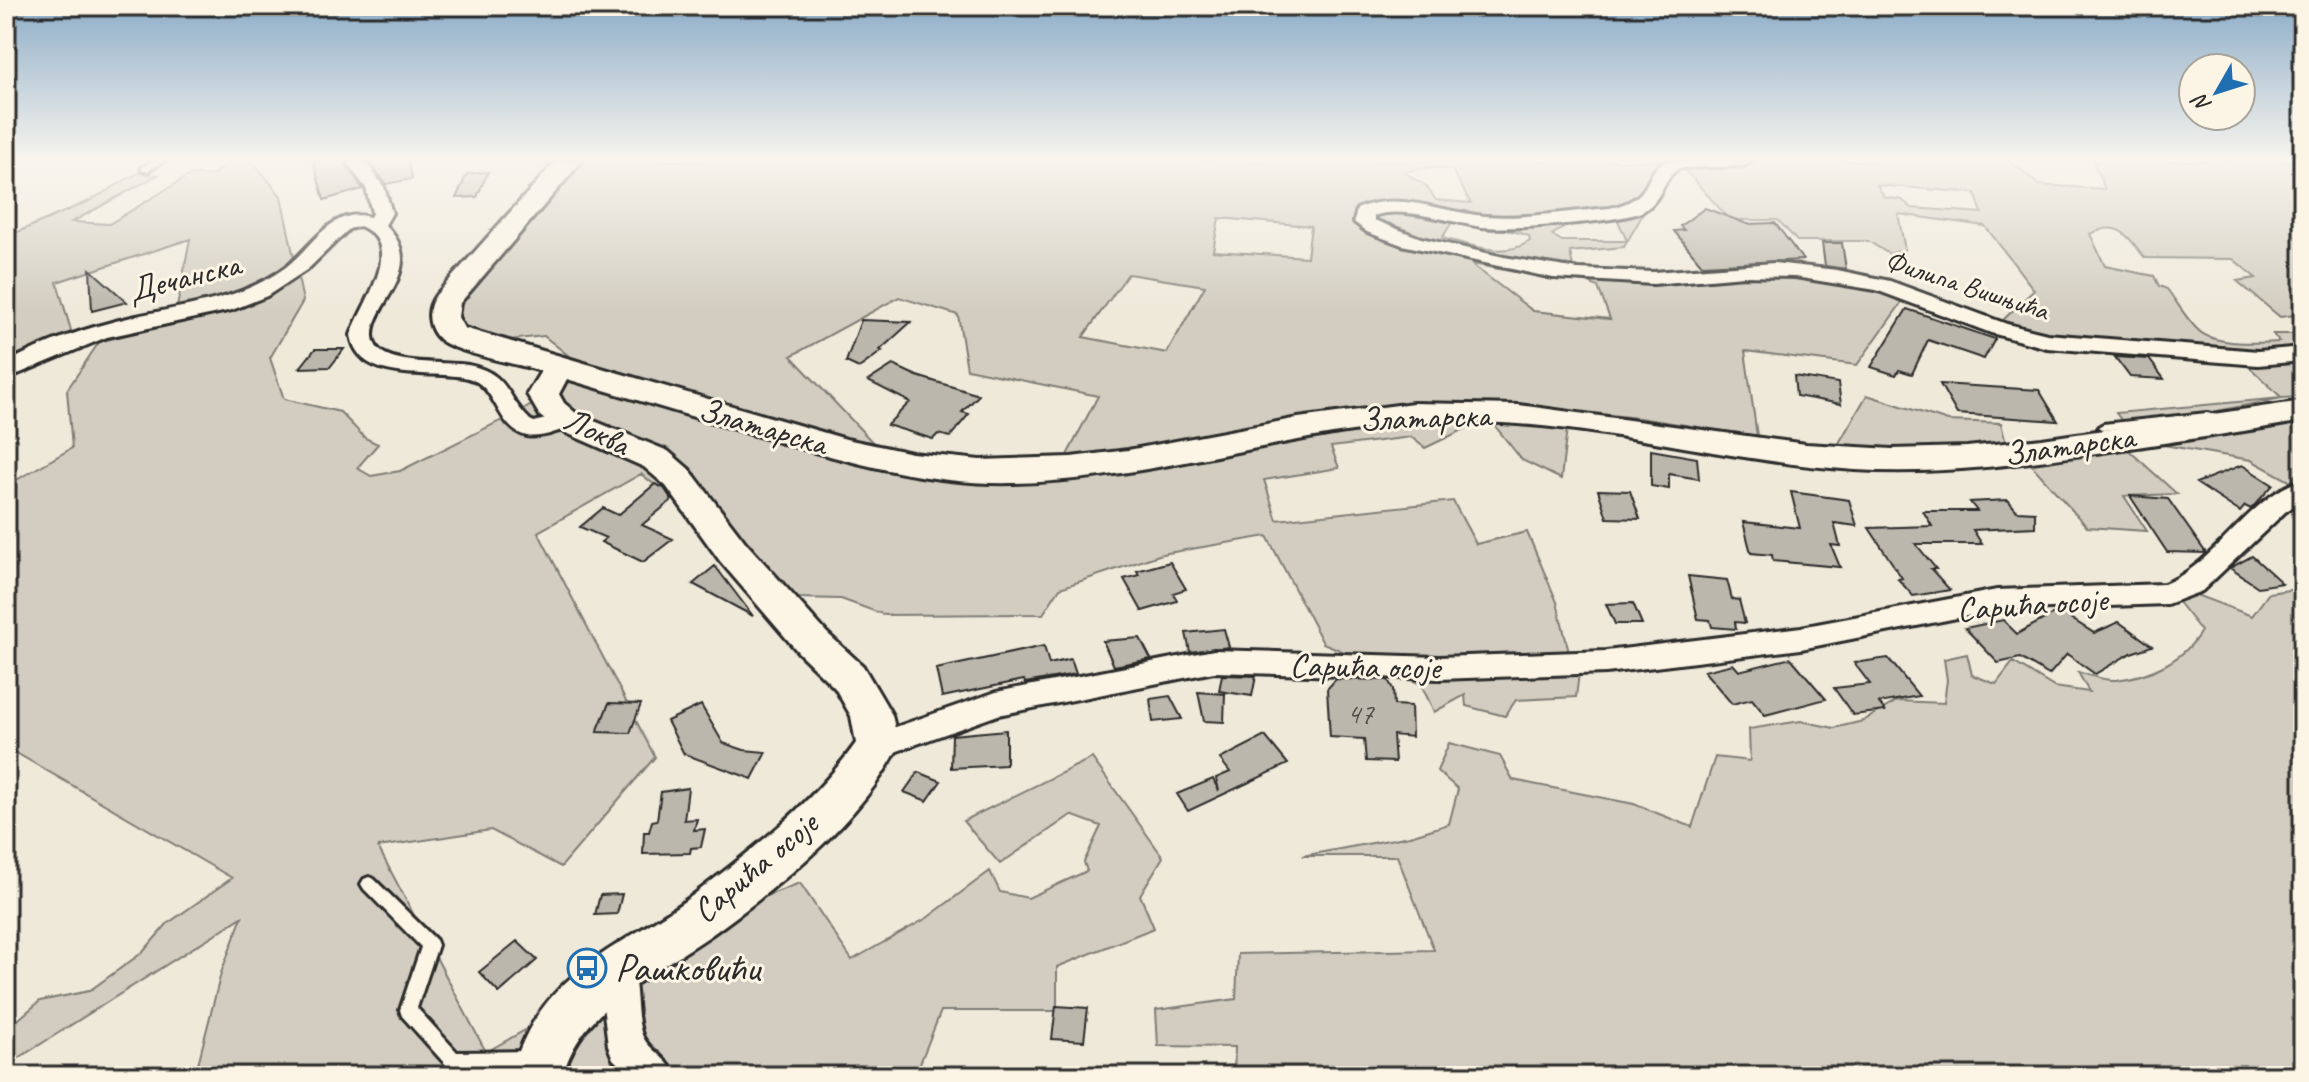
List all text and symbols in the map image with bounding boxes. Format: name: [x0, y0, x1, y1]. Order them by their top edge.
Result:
north arrow: [2177, 52, 2257, 132]
text: N: [2185, 87, 2217, 118]
street label: Дечанска: [124, 242, 247, 312]
street label: Филипа Вишњића: [1881, 242, 2055, 328]
street label: Златарска: [694, 387, 835, 466]
street label: Златарска: [1359, 393, 1494, 441]
street label: Локва: [557, 397, 639, 466]
street label: Златарска: [2001, 414, 2140, 475]
street label: Сарића осоје: [1955, 577, 2112, 631]
street label: Сарића осоје: [1289, 643, 1444, 689]
house number: 47: [1347, 694, 1375, 732]
street label: Сарића осоје: [683, 800, 829, 932]
place label: Рашковићи: [615, 943, 762, 993]
bus stop icon: Рашковићи: [566, 947, 608, 989]

